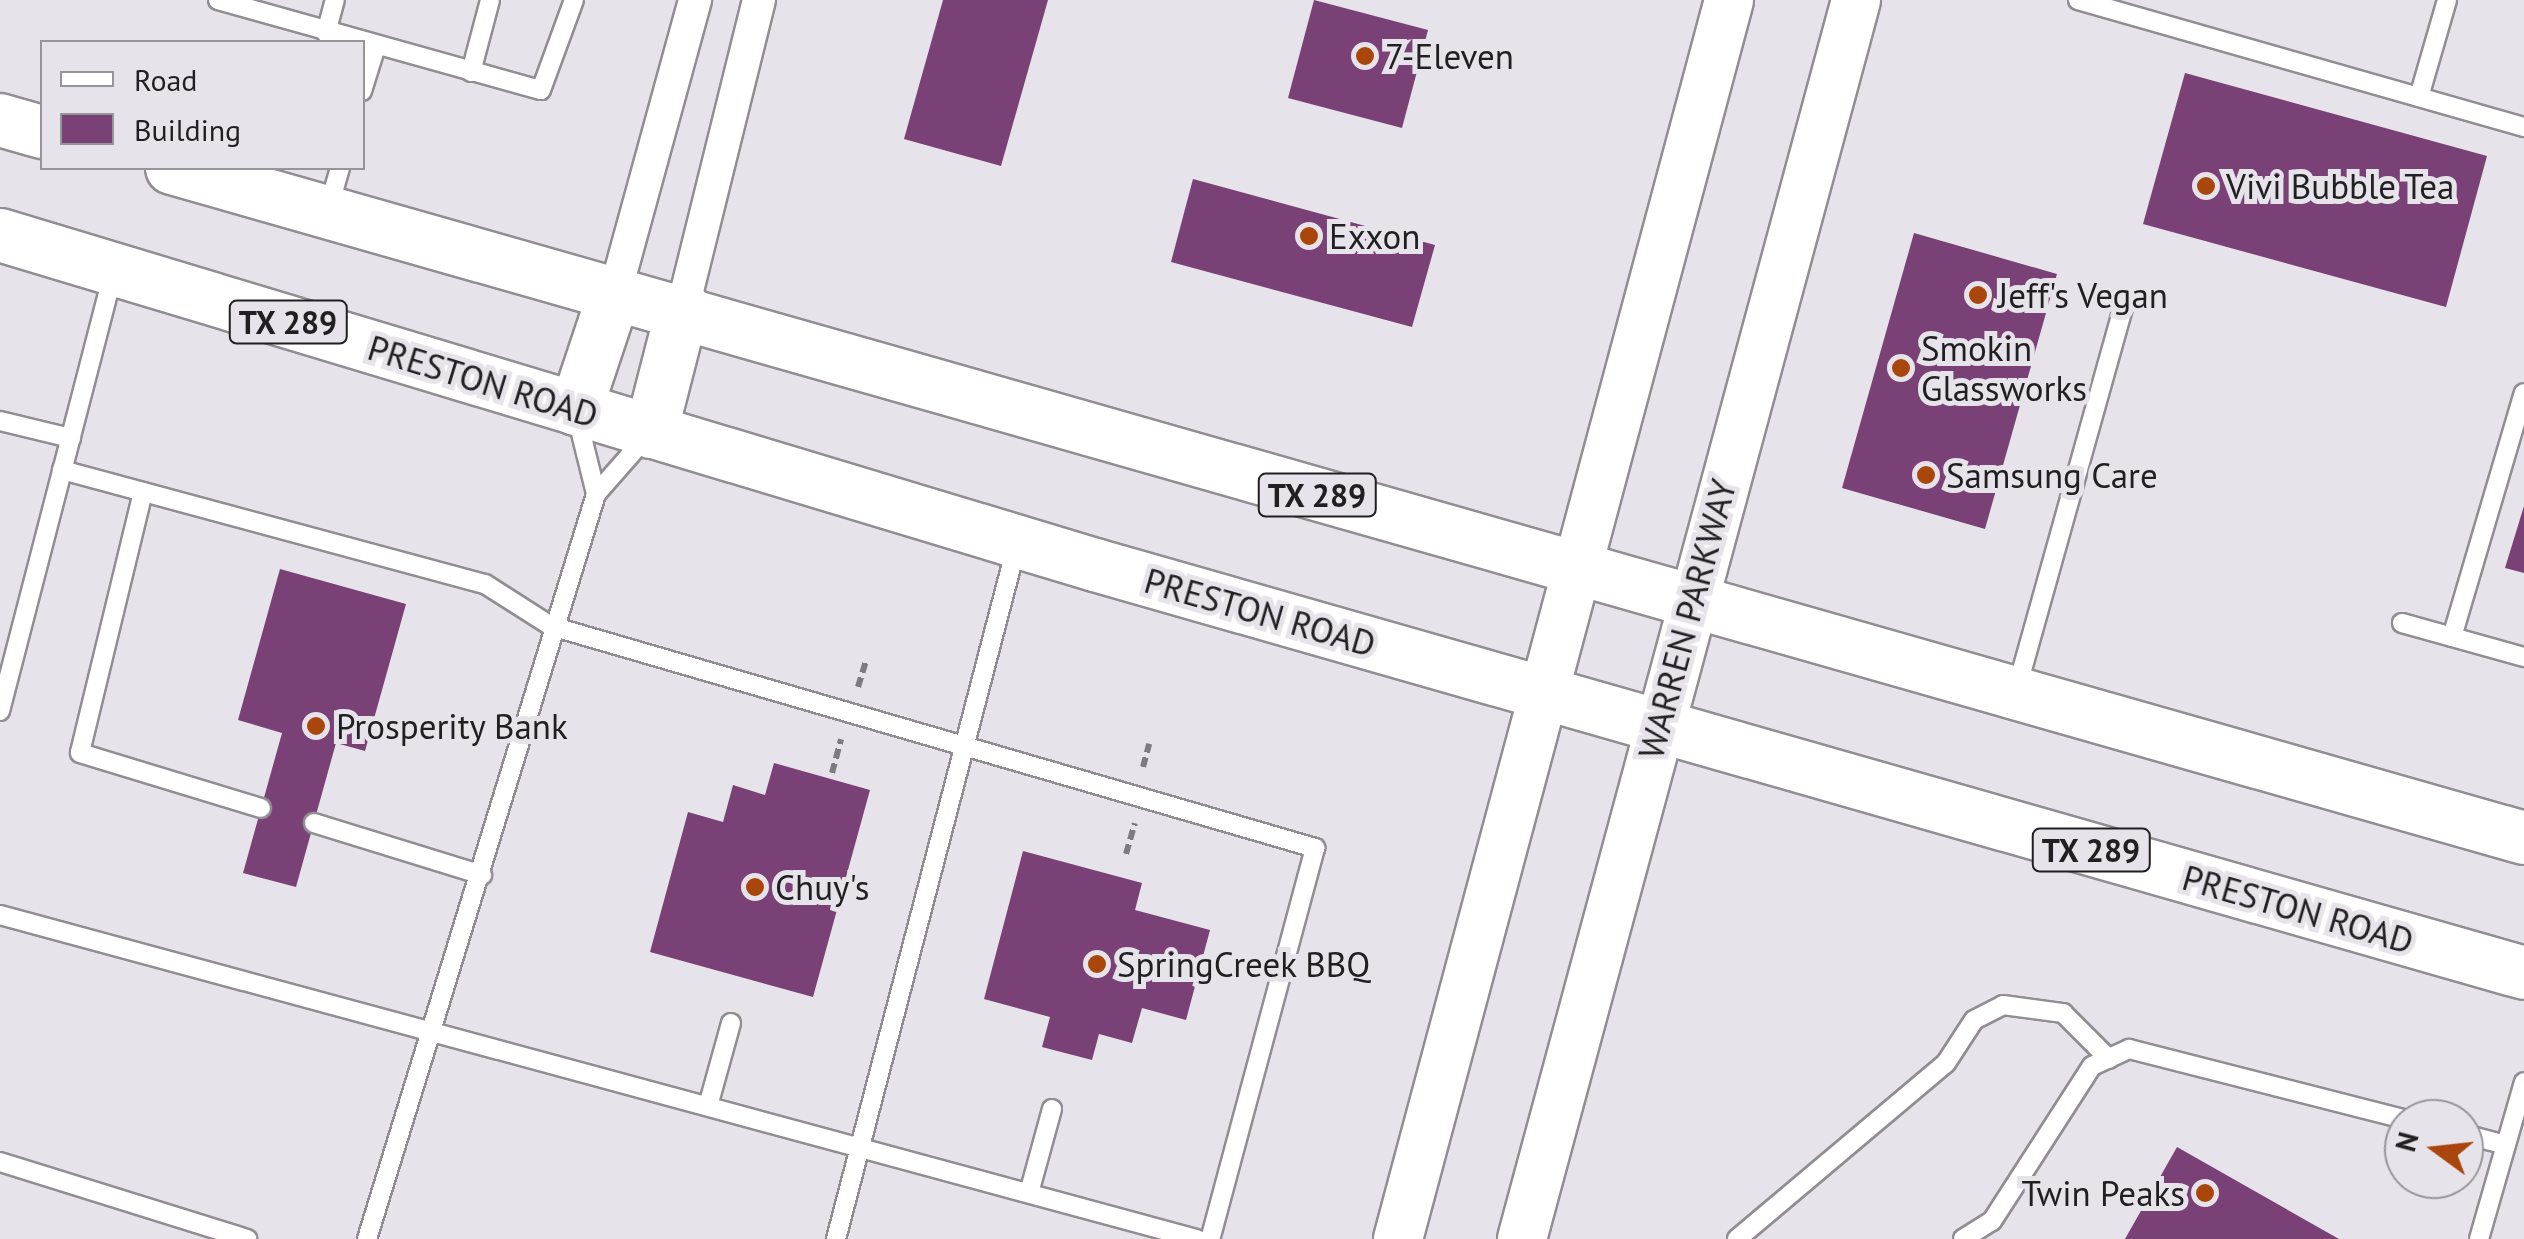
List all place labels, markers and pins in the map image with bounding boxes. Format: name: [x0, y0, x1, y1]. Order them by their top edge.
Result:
place label: 7-Eleven: [1385, 35, 1514, 77]
marker: 7-Eleven: [1354, 45, 1376, 67]
place label: Vivi Bubble Tea: [2226, 165, 2455, 207]
marker: Vivi Bubble Tea: [2195, 175, 2217, 197]
place label: Exxon: [1329, 215, 1420, 257]
marker: Exxon: [1298, 225, 1320, 247]
place label: Jeff's Vegan: [1998, 274, 2169, 316]
marker: Jeff's Vegan: [1967, 284, 1989, 306]
place label: Smokin Glassworks: [1921, 327, 2087, 409]
marker: Smokin Glassworks: [1890, 357, 1912, 379]
place label: Samsung Care: [1946, 454, 2158, 496]
marker: Samsung Care: [1915, 464, 1937, 486]
place label: Prosperity Bank: [336, 705, 569, 747]
marker: Prosperity Bank: [305, 715, 327, 737]
place label: Chuy's: [775, 866, 869, 908]
marker: Chuy's: [744, 876, 766, 898]
place label: SpringCreek BBQ: [1117, 943, 1371, 985]
marker: SpringCreek BBQ: [1086, 953, 1108, 975]
place label: Twin Peaks: [2022, 1172, 2185, 1214]
marker: Twin Peaks: [2194, 1182, 2216, 1204]

